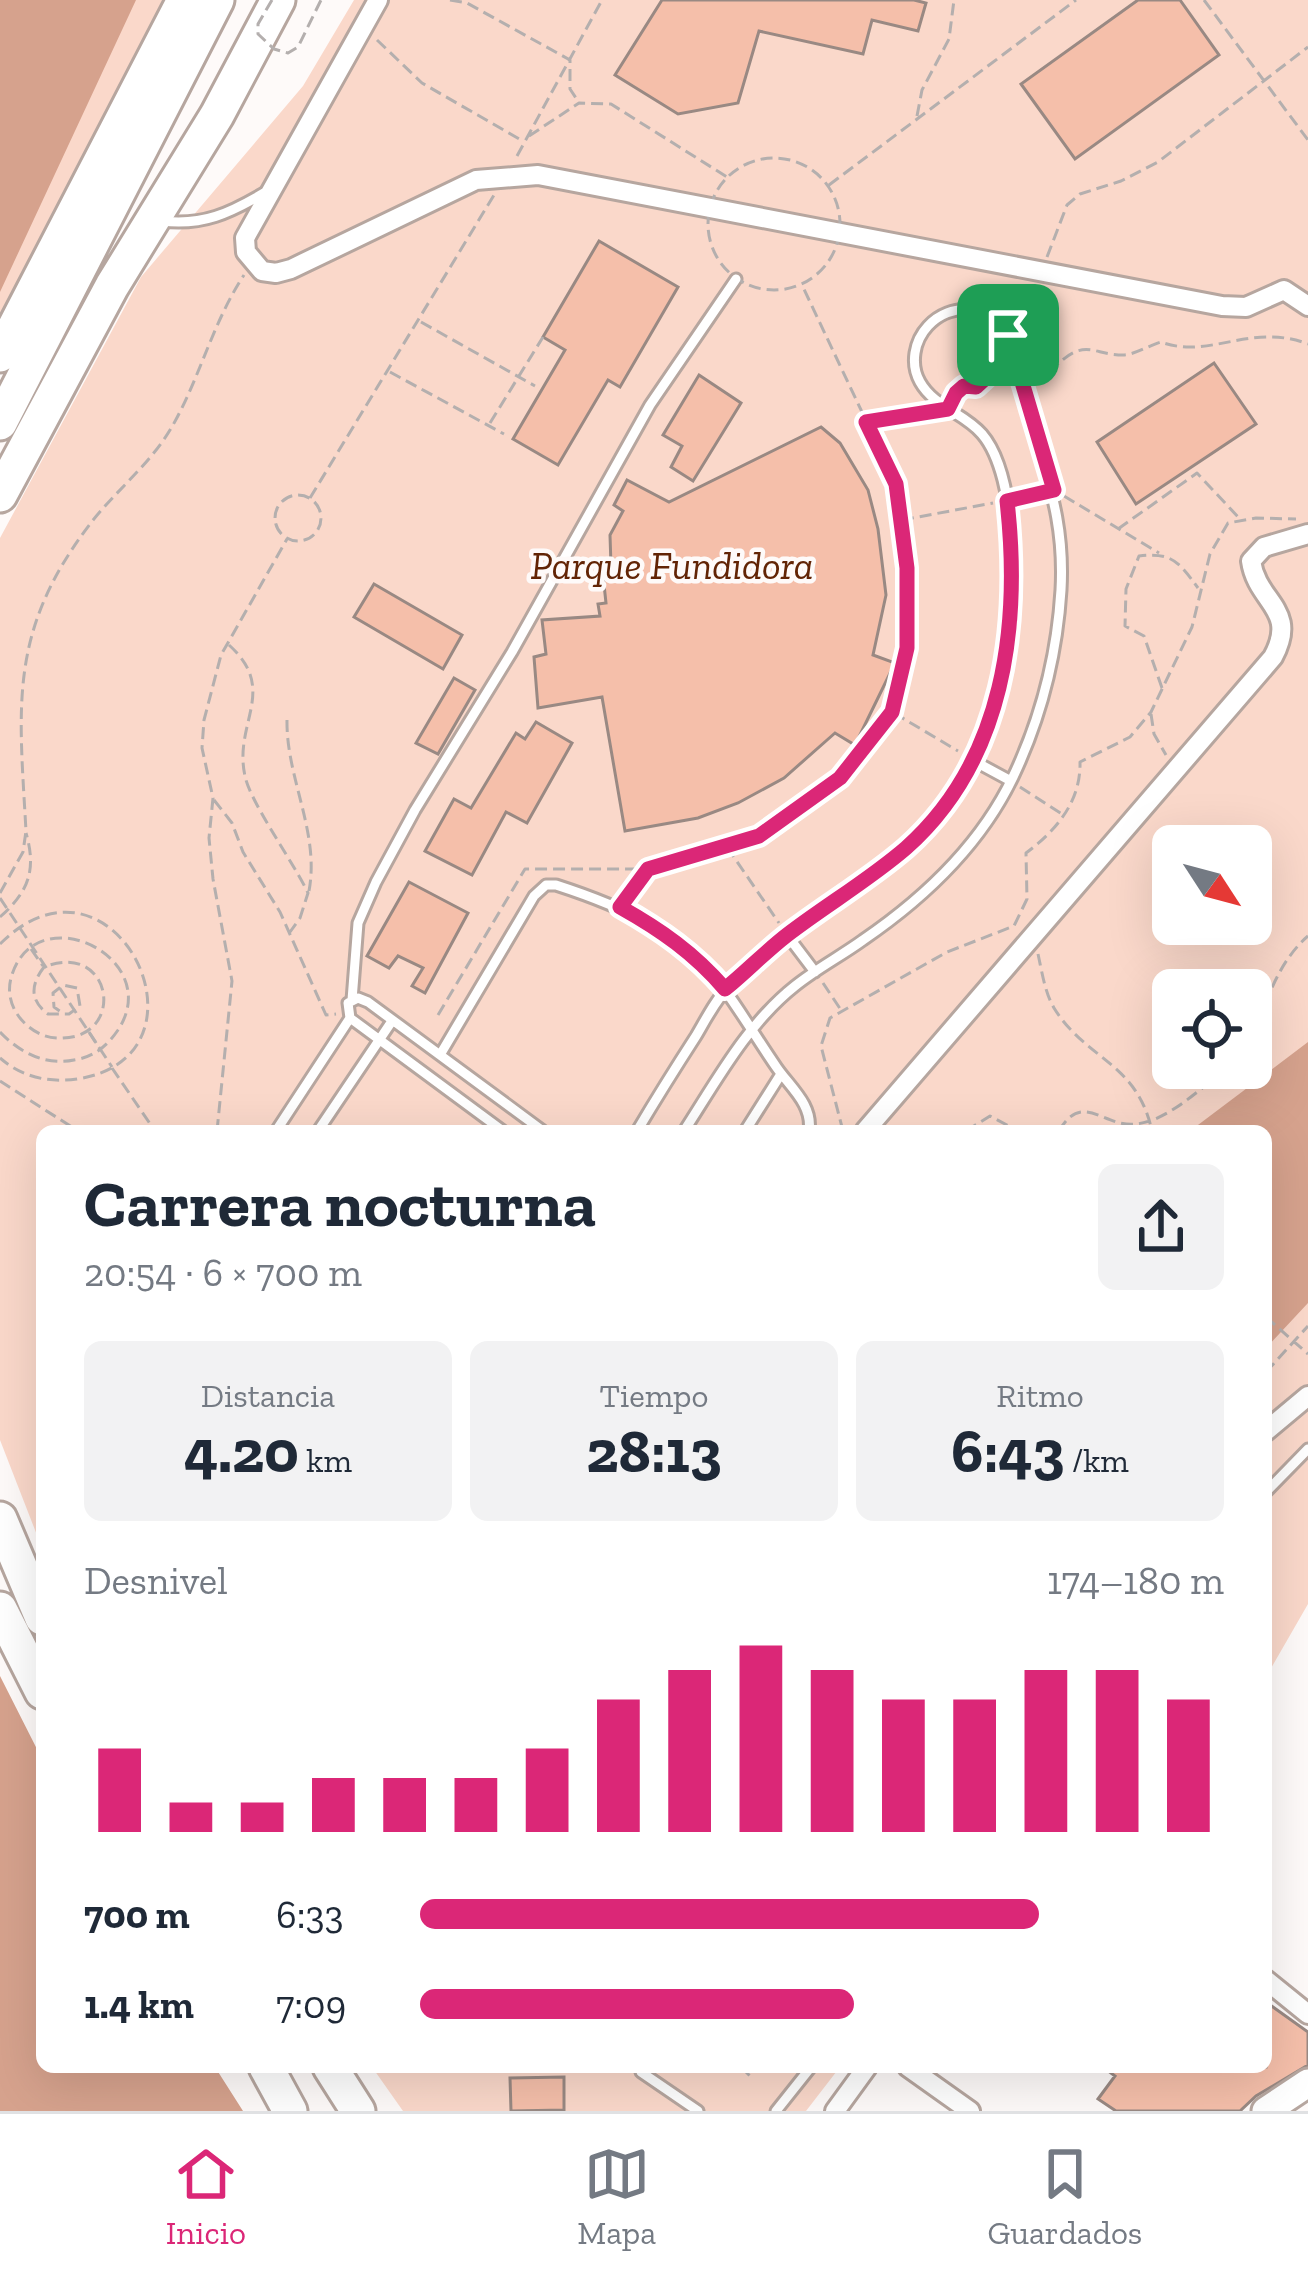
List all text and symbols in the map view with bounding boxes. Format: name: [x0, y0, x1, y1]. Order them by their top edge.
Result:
pin: [957, 284, 1059, 386]
icon: arrive: [975, 302, 1041, 368]
park label: Parque Fundidora: [530, 542, 814, 589]
north arrow: [1152, 825, 1272, 945]
map controls: [1152, 825, 1272, 1089]
button: locate: [1152, 969, 1272, 1089]
text: Carrera nocturna: [84, 1164, 596, 1243]
button: share: [1098, 1164, 1224, 1290]
text: 20:54 · 6 × 700 m: [84, 1249, 362, 1296]
text: Distancia: [201, 1376, 335, 1415]
text: Tiempo: [600, 1376, 708, 1415]
text: Ritmo: [996, 1376, 1084, 1415]
text: 4.20: [184, 1415, 299, 1487]
text: 28:13: [586, 1415, 722, 1487]
text: 6:43: [951, 1415, 1064, 1487]
text: km: [299, 1441, 352, 1480]
text: /km: [1064, 1441, 1129, 1480]
text: Desnivel: [84, 1557, 228, 1604]
text: 174–180 m: [1047, 1557, 1224, 1604]
text: 700 m: [84, 1891, 190, 1938]
text: 6:33: [276, 1891, 344, 1938]
text: 1.4 km: [84, 1981, 194, 2028]
text: 7:09: [276, 1981, 346, 2028]
tab: Inicio: [166, 2141, 246, 2252]
tab: Mapa: [577, 2141, 656, 2252]
tab: Guardados: [988, 2141, 1142, 2252]

